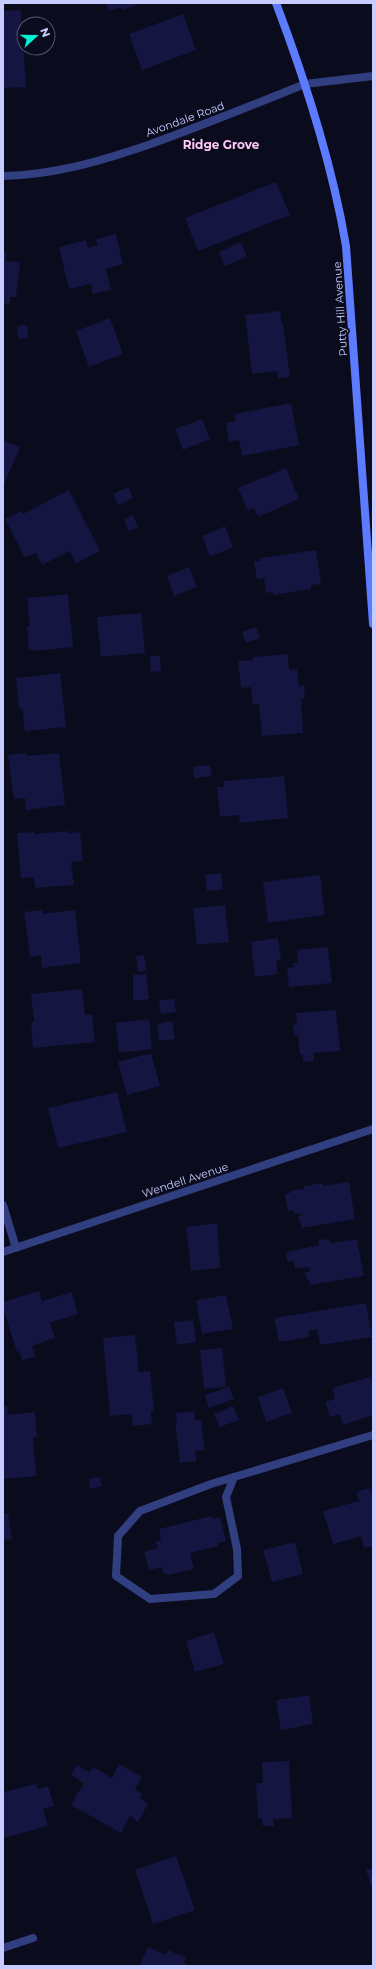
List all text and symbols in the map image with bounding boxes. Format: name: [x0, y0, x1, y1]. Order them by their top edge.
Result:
north arrow: [16, 16, 56, 56]
text: N: [37, 26, 53, 39]
street label: Avondale Road: [144, 98, 226, 140]
district label: Ridge Grove: [183, 137, 260, 152]
street label: Putty Hill Avenue: [330, 261, 350, 357]
street label: Wendell Avenue: [140, 1159, 230, 1201]

